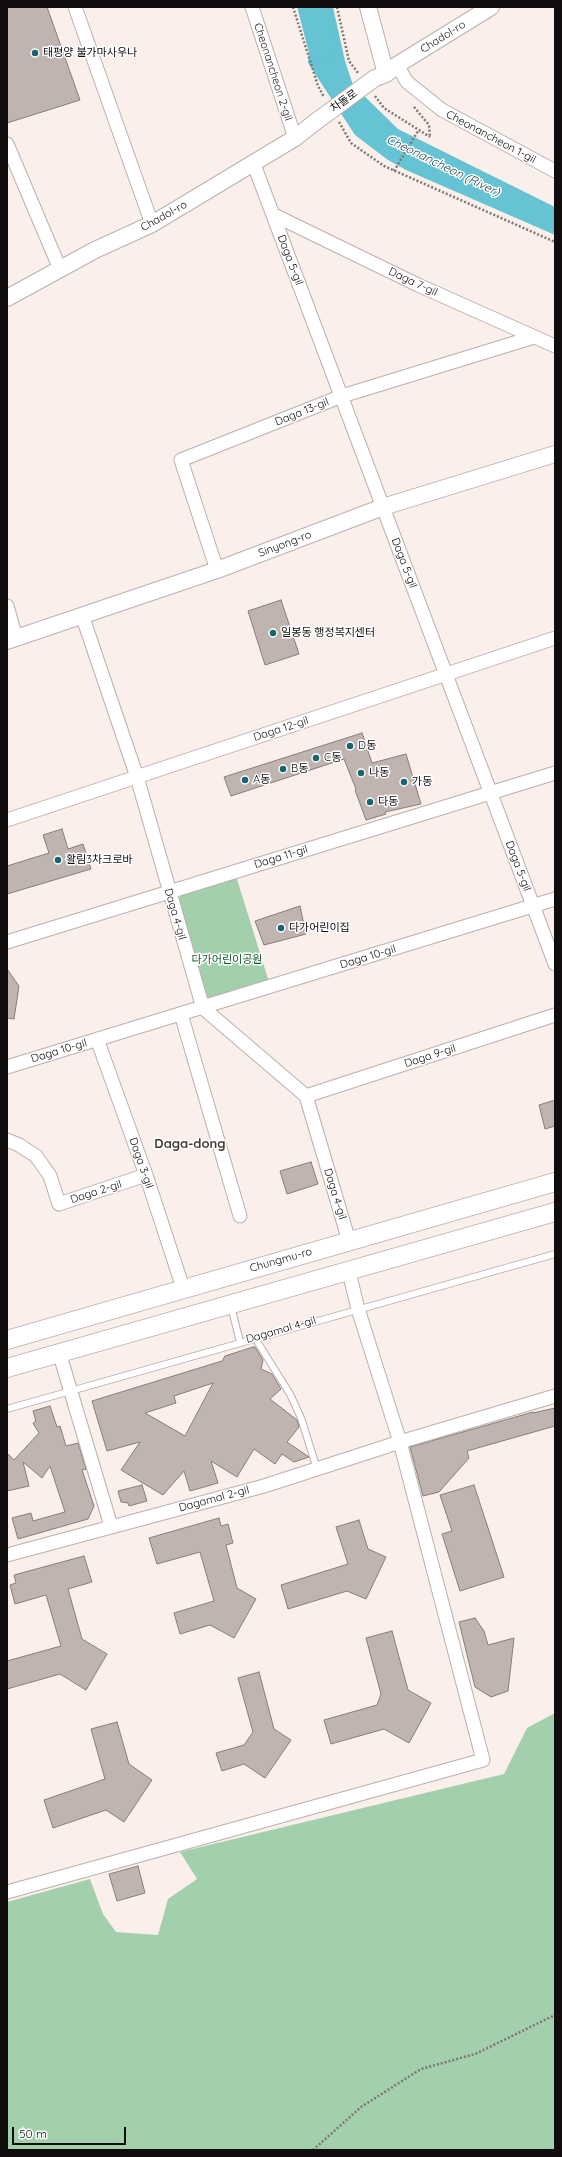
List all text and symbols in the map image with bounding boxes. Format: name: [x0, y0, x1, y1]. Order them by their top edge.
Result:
street label: Chadol-ro: [418, 18, 468, 56]
street label: Cheonancheon 2-gil: [251, 21, 295, 123]
place label: 태평양 불가마사우나: [43, 46, 137, 60]
marker: 태평양 불가마사우나: [30, 48, 40, 58]
street label: 차돌로: [328, 87, 360, 115]
street label: Cheonancheon 1-gil: [444, 108, 538, 166]
water label: Cheonancheon (River): [384, 132, 502, 200]
street label: Chadol-ro: [139, 198, 189, 234]
street label: Daga 5-gil: [274, 233, 306, 287]
street label: Daga 7-gil: [386, 265, 440, 299]
street label: Daga 13-gil: [273, 395, 331, 429]
street label: Sinyong-ro: [257, 528, 313, 560]
street label: Daga 5-gil: [388, 536, 420, 590]
place label: 일봉동 행정복지센터: [281, 626, 375, 640]
marker: 일봉동 행정복지센터: [268, 628, 278, 638]
street label: Daga 12-gil: [252, 714, 310, 744]
place label: D동: [358, 739, 376, 753]
marker: D동: [345, 741, 355, 751]
place label: C동: [324, 751, 341, 765]
marker: C동: [311, 753, 321, 763]
place label: B동: [291, 762, 308, 776]
marker: B동: [278, 764, 288, 774]
place label: 나동: [369, 766, 389, 780]
marker: 나동: [356, 768, 366, 778]
place label: A동: [253, 773, 270, 787]
marker: A동: [240, 775, 250, 785]
place label: 가동: [412, 775, 432, 789]
marker: 가동: [399, 777, 409, 787]
place label: 다동: [378, 795, 398, 809]
marker: 다동: [365, 797, 375, 807]
street label: Daga 5-gil: [502, 839, 534, 893]
street label: Daga 11-gil: [253, 843, 309, 871]
place label: 활림3차크로바: [66, 853, 132, 867]
marker: 활림3차크로바: [53, 855, 63, 865]
street label: Daga 4-gil: [161, 887, 189, 941]
place label: 다가어린이집: [289, 921, 350, 935]
marker: 다가어린이집: [276, 923, 286, 933]
street label: Daga 10-gil: [338, 942, 398, 972]
park label: 다가어린이공원: [192, 953, 262, 967]
street label: Daga 10-gil: [29, 1036, 89, 1066]
street label: Daga 9-gil: [403, 1041, 457, 1071]
street label: Daga 3-gil: [126, 1136, 156, 1190]
district label: Daga-dong: [154, 1136, 226, 1152]
street label: Daga 4-gil: [321, 1167, 349, 1221]
street label: Daga 2-gil: [69, 1178, 123, 1206]
street label: Chungmu-ro: [248, 1245, 314, 1275]
street label: Dagamal 4-gil: [245, 1314, 317, 1346]
street label: Dagamal 2-gil: [177, 1483, 251, 1515]
scale bar: [14, 2119, 128, 2145]
text: 50 m: [19, 2126, 47, 2141]

